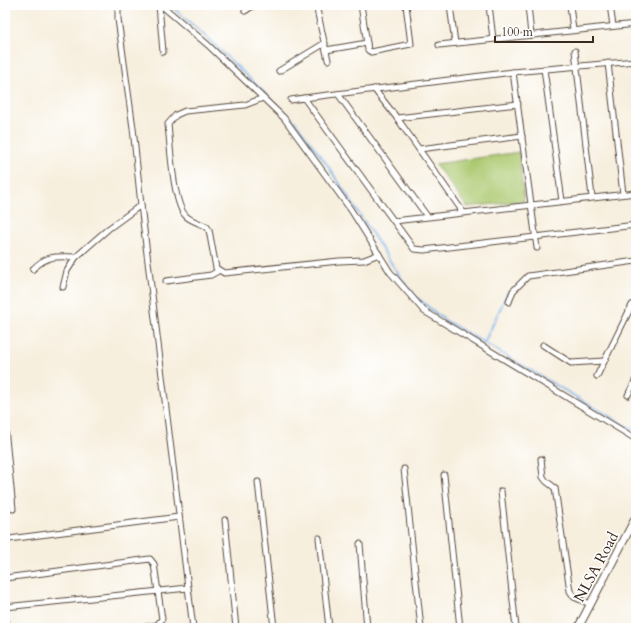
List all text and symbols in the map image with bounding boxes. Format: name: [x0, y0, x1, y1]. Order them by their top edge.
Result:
scale bar: [495, 18, 593, 44]
text: 100 m: [501, 24, 534, 40]
street label: NLSA Road: [569, 528, 623, 606]

